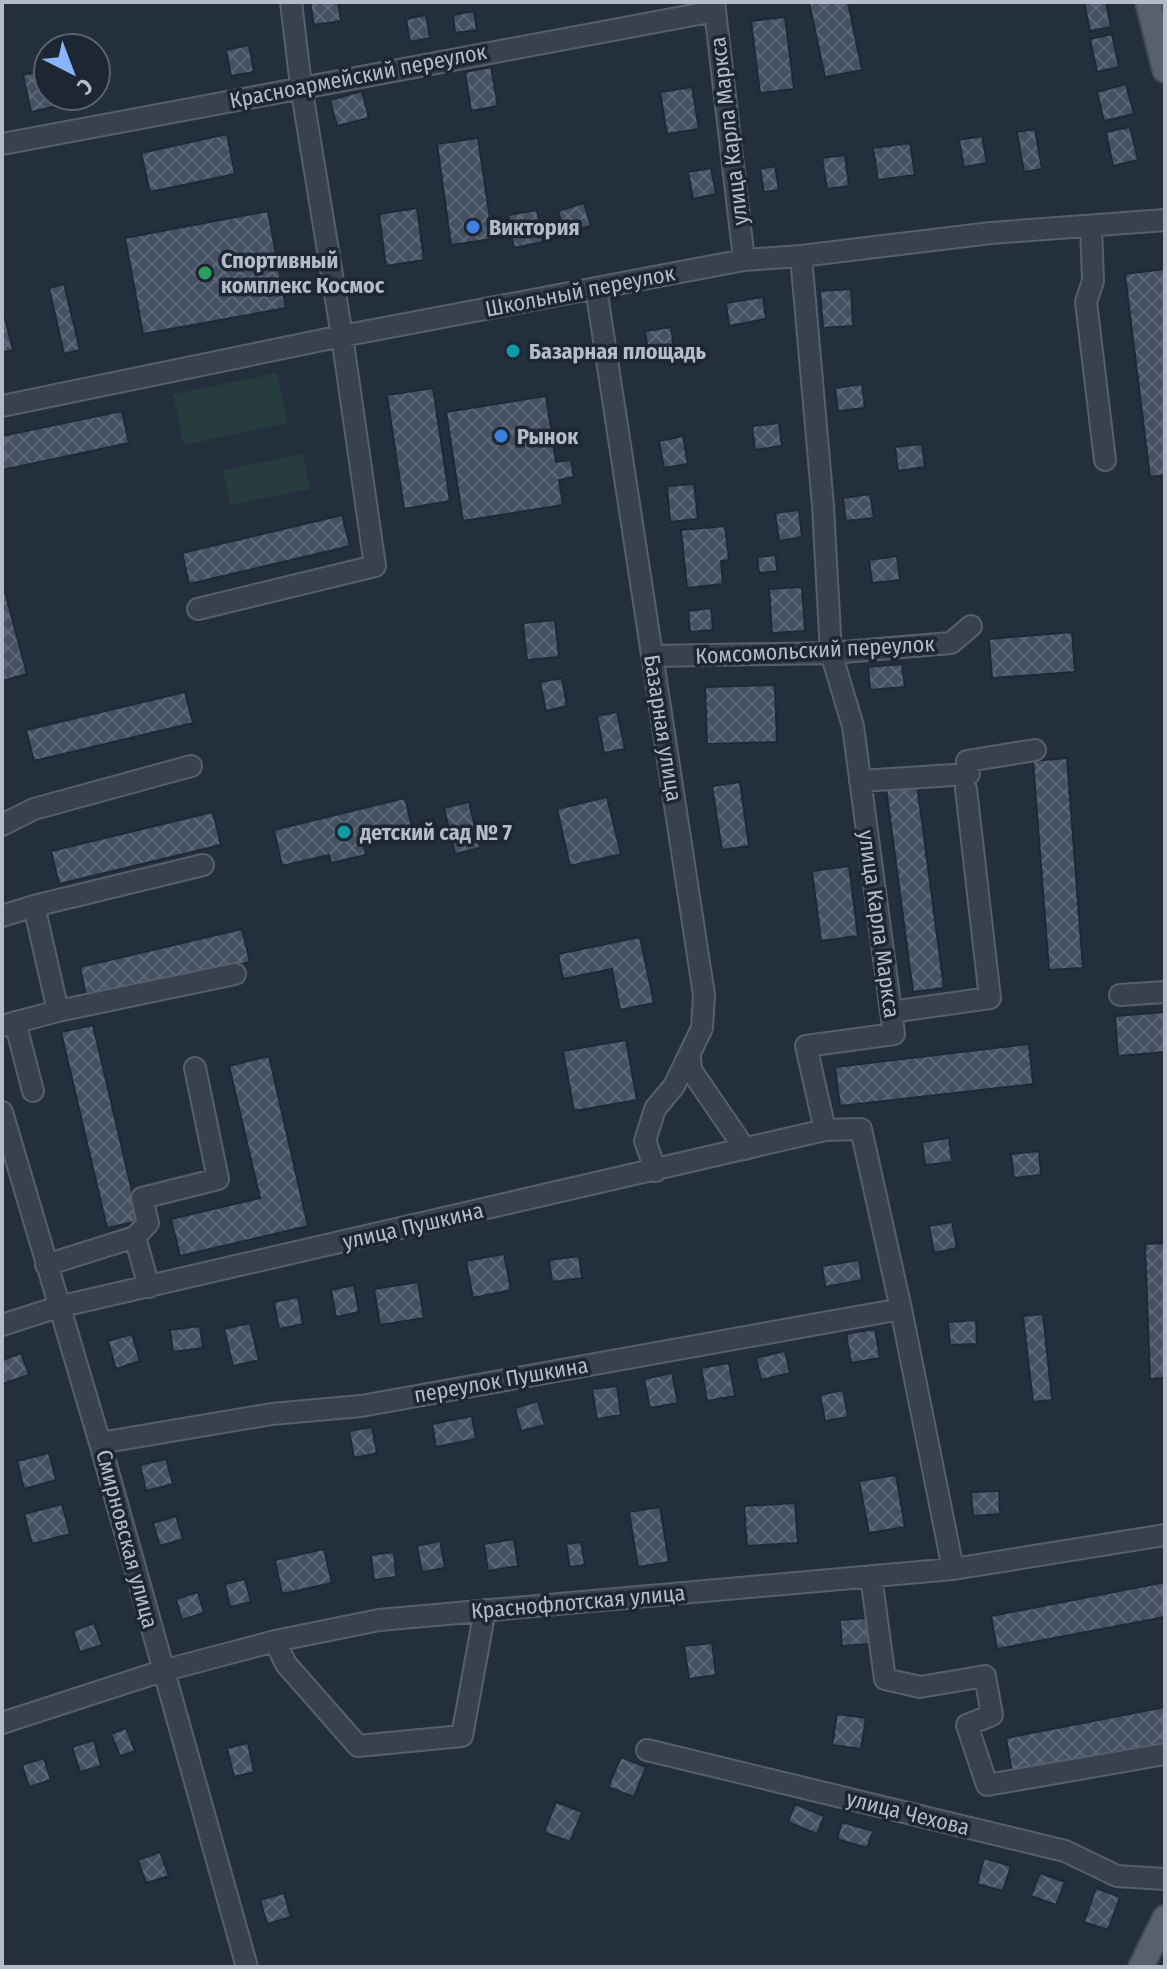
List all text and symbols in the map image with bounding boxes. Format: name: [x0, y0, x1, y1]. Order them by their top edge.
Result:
north arrow: [32, 32, 112, 112]
street label: улица Карла Маркса: [704, 35, 754, 227]
street label: Красноармейский переулок: [227, 38, 490, 114]
text: С: [71, 73, 98, 101]
place label: Виктория: [489, 214, 580, 241]
marker: Виктория: [464, 218, 482, 236]
place label: Спортивный комплекс Космос: [221, 247, 385, 299]
street label: Школьный переулок: [483, 259, 678, 323]
marker: Спортивный комплекс Космос: [196, 264, 214, 282]
place label: Базарная площадь: [529, 338, 706, 365]
marker: Базарная площадь: [504, 342, 522, 360]
place label: Рынок: [517, 423, 579, 450]
marker: Рынок: [492, 427, 510, 445]
street label: Комсомольский переулок: [695, 630, 936, 670]
street label: Базарная улица: [638, 653, 688, 803]
place label: детский сад № 7: [359, 819, 512, 846]
marker: детский сад № 7: [335, 823, 353, 841]
street label: улица Карла Маркса: [852, 828, 906, 1020]
street label: улица Пушкина: [340, 1197, 486, 1255]
street label: переулок Пушкина: [412, 1351, 590, 1409]
street label: Смирновская улица: [90, 1447, 164, 1631]
street label: Краснофлотская улица: [470, 1579, 686, 1625]
street label: улица Чехова: [844, 1785, 972, 1841]

